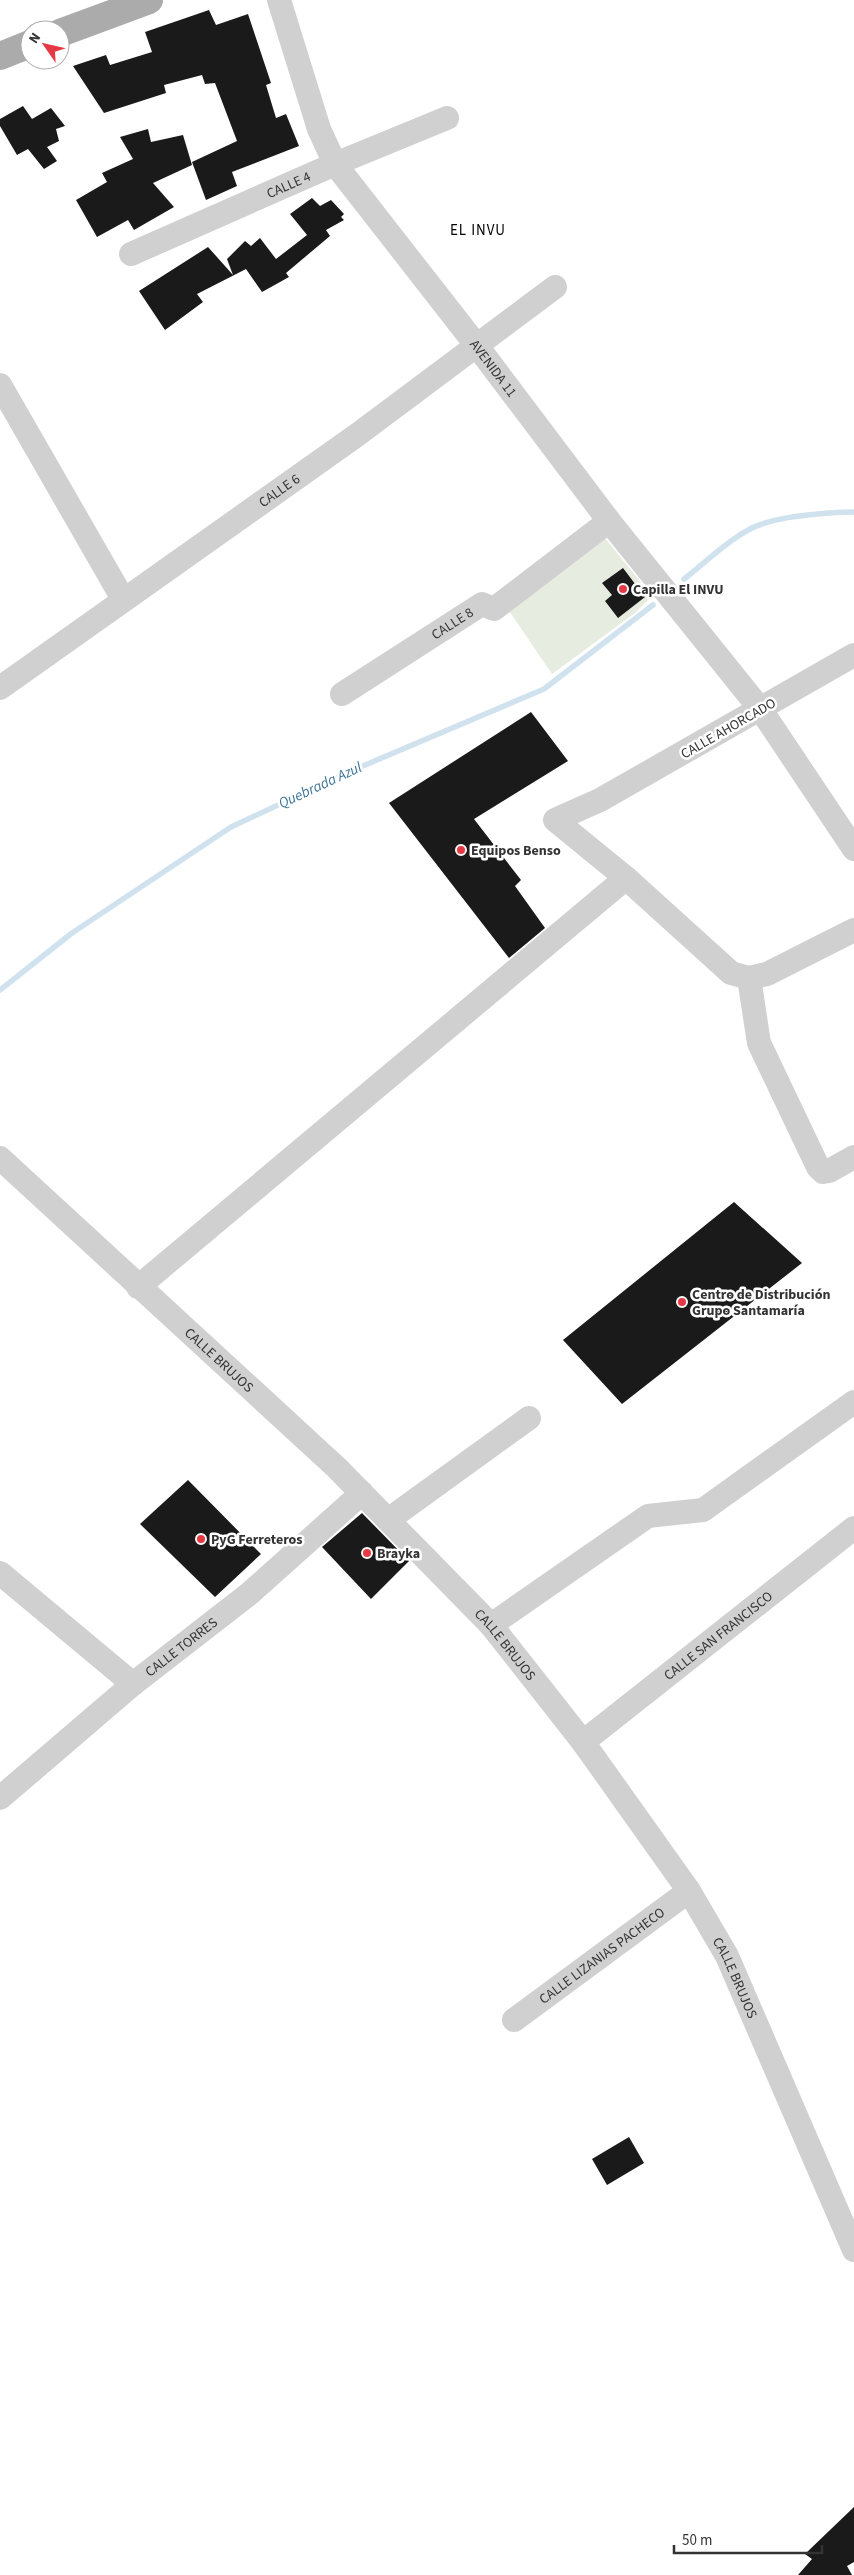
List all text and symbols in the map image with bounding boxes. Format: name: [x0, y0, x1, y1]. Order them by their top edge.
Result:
north arrow: [20, 20, 70, 70]
text: N: [24, 29, 46, 48]
street label: CALLE 4: [264, 167, 314, 204]
district label: EL INVU: [450, 220, 506, 241]
street label: AVENIDA 11: [465, 336, 521, 402]
street label: CALLE 6: [255, 469, 304, 513]
place label: Capilla El INVU: [633, 580, 724, 600]
marker: Capilla El INVU: [617, 583, 629, 595]
street label: CALLE 8: [428, 603, 478, 645]
street label: CALLE AHORCADO: [677, 693, 780, 764]
water label: Quebrada Azul: [275, 757, 366, 814]
place label: Equipos Benso: [471, 841, 561, 861]
marker: Equipos Benso: [455, 844, 467, 856]
place label: Centro de Distribución Grupo Santamaría: [692, 1285, 831, 1321]
marker: Centro de Distribución Grupo Santamaría: [676, 1296, 688, 1308]
street label: CALLE BRUJOS: [180, 1324, 258, 1397]
place label: PyG Ferreteros: [211, 1530, 303, 1550]
marker: PyG Ferreteros: [195, 1533, 207, 1545]
place label: Brayka: [377, 1544, 420, 1564]
marker: Brayka: [361, 1547, 373, 1559]
street label: CALLE SAN FRANCISCO: [660, 1587, 777, 1686]
street label: CALLE BRUJOS: [469, 1605, 540, 1685]
street label: CALLE TORRES: [141, 1613, 222, 1682]
street label: CALLE LIZANIAS PACHECO: [535, 1903, 669, 2009]
street label: CALLE BRUJOS: [707, 1934, 762, 2022]
scale bar: [674, 2522, 822, 2554]
text: 50 m: [682, 2530, 712, 2551]

